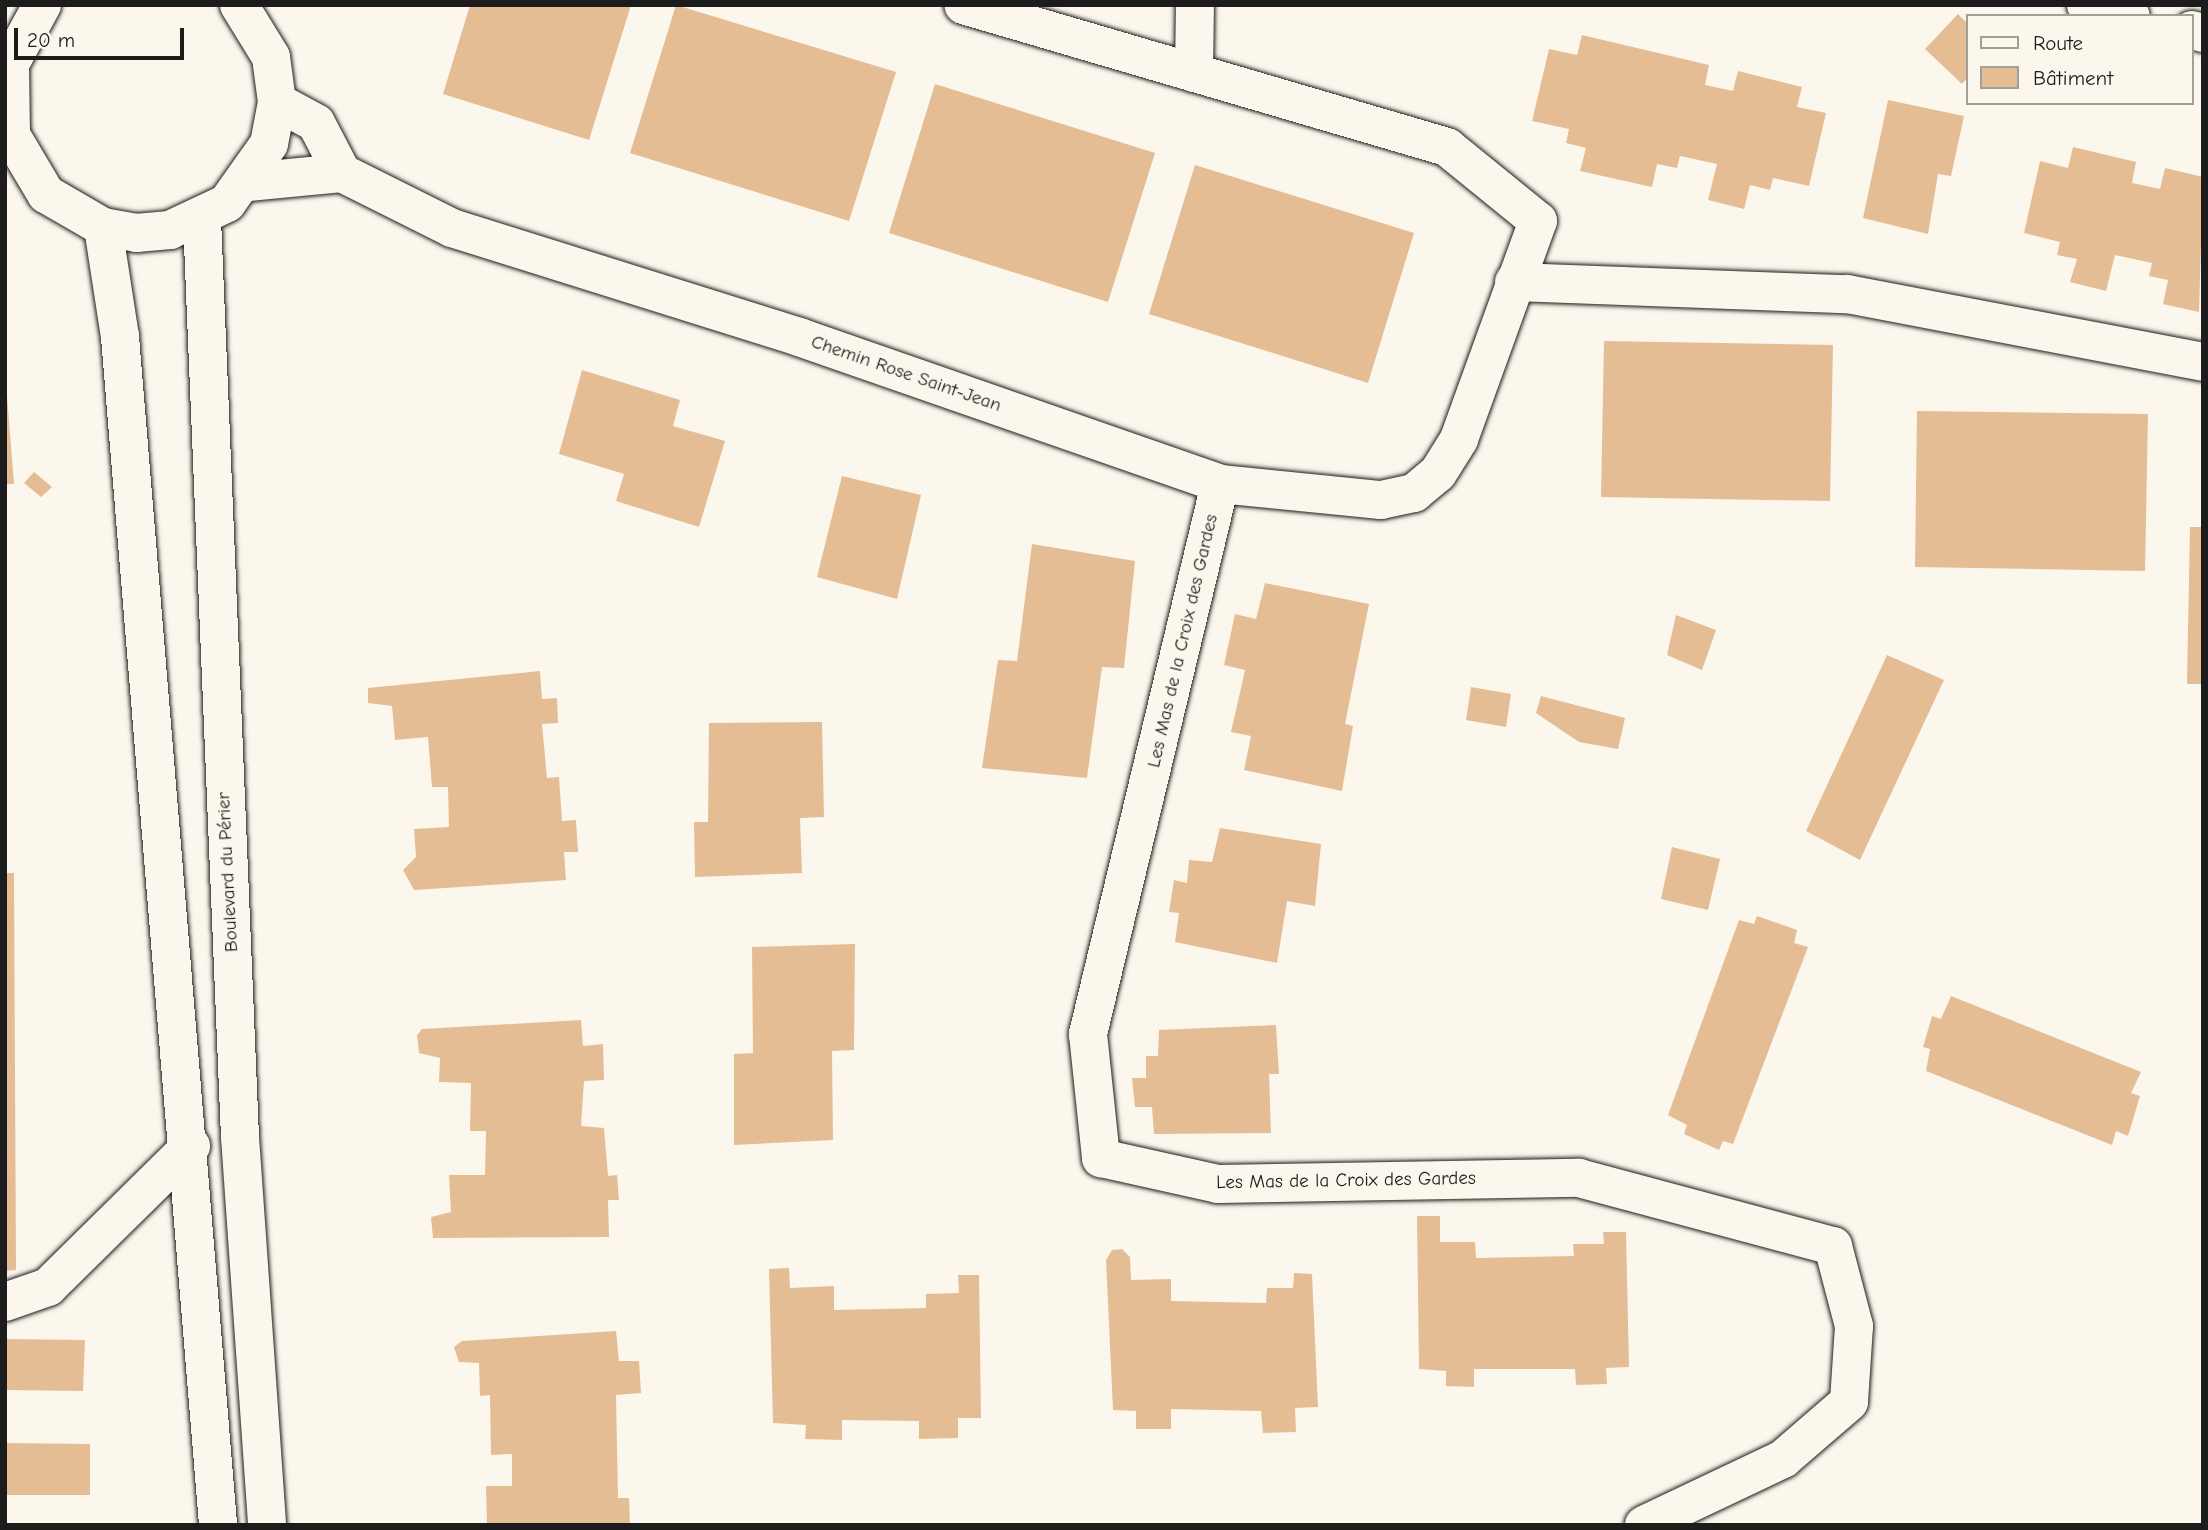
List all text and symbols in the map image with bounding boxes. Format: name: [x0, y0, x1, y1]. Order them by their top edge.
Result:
scale bar: [18, 14, 187, 58]
legend: [1966, 14, 2194, 105]
text: 20 m: [27, 28, 75, 52]
text: Route: [2033, 31, 2083, 55]
text: Bâtiment: [2033, 66, 2113, 90]
street label: Chemin Rose Saint-Jean: [808, 331, 1004, 417]
street label: Les Mas de la Croix des Gardes: [1143, 512, 1223, 770]
street label: Boulevard du Périer: [212, 791, 244, 953]
street label: Les Mas de la Croix des Gardes: [1216, 1167, 1476, 1195]

